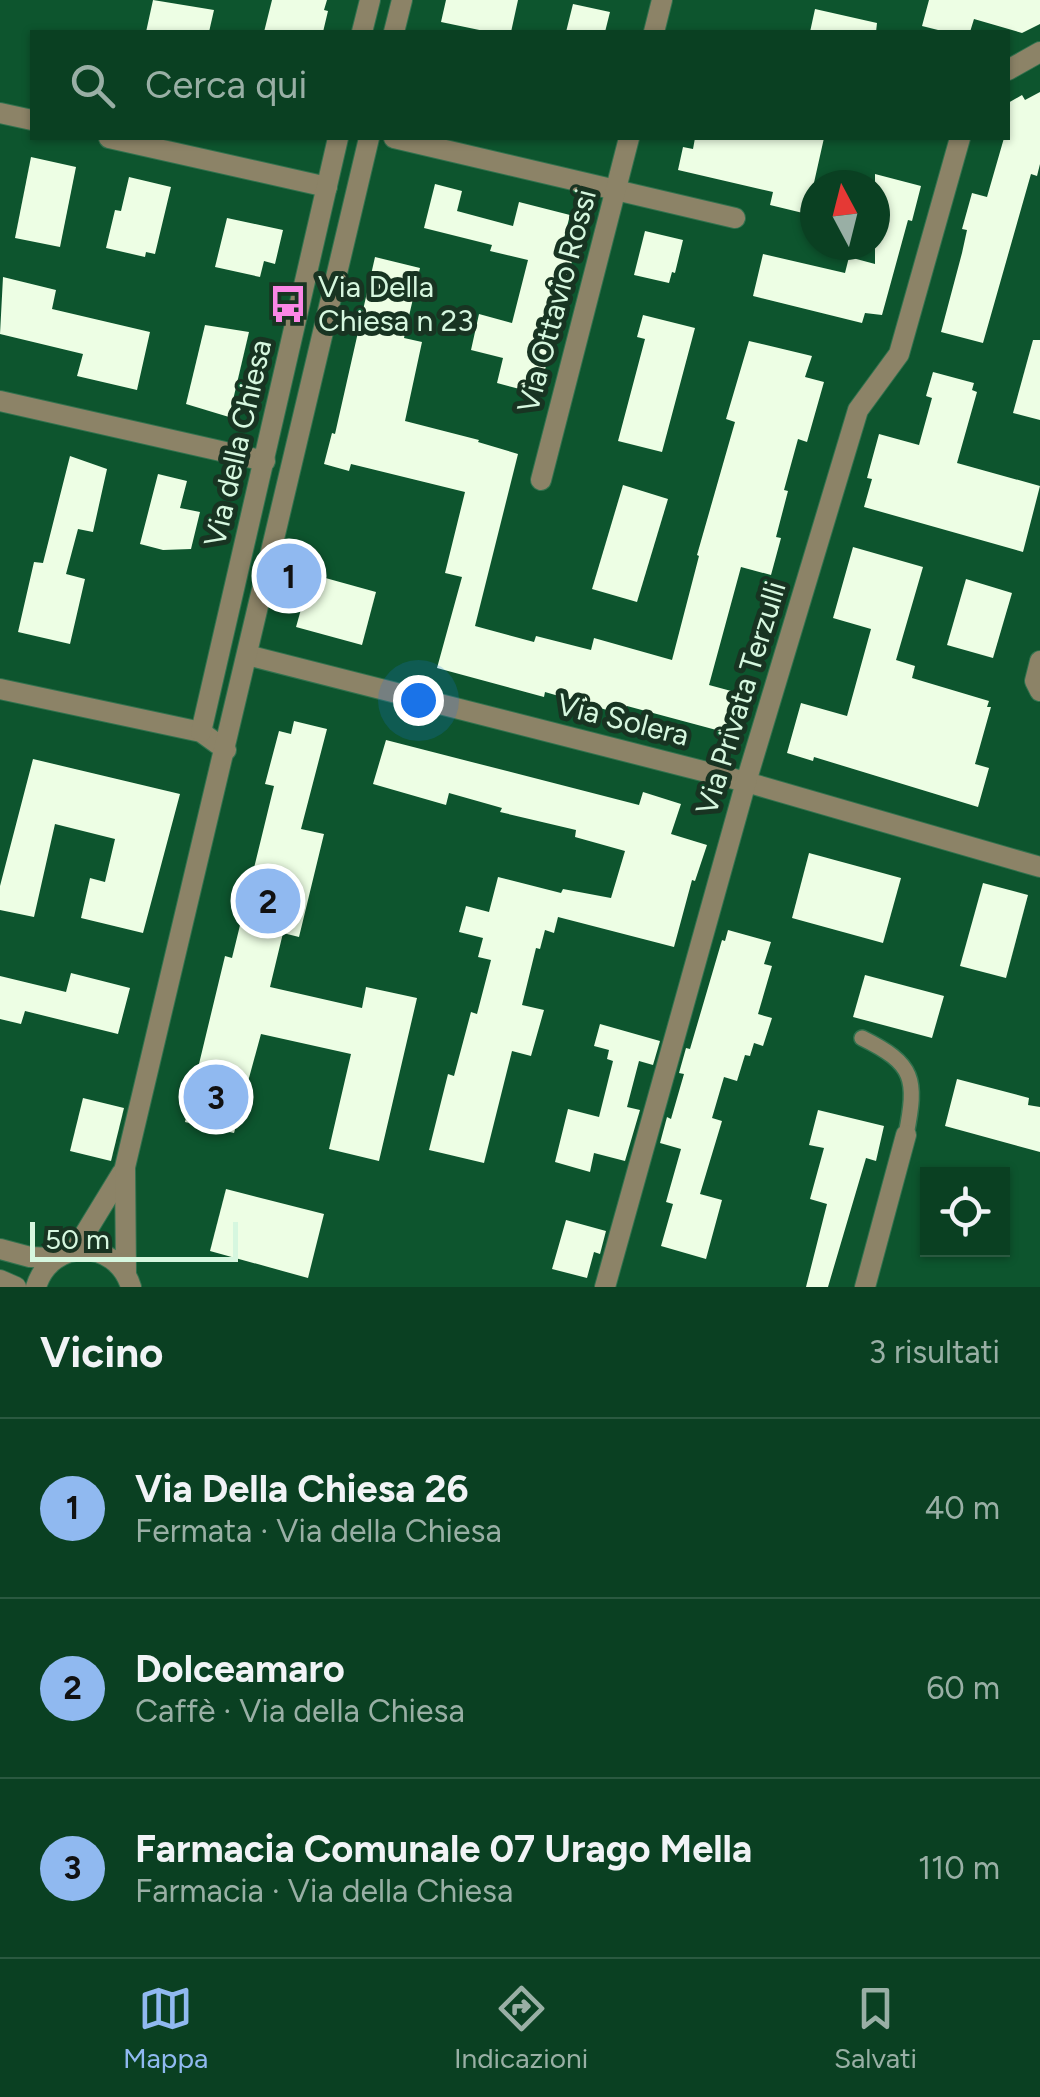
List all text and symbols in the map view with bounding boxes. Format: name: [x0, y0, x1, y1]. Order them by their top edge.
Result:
search box: [30, 30, 1010, 140]
icon: search: [65, 58, 120, 113]
text: Cerca qui: [145, 62, 307, 108]
north arrow: [800, 170, 890, 260]
street label: Via Ottavio Rossi: [509, 185, 604, 417]
place label: Via Della Chiesa n 23: [318, 268, 474, 339]
bus stop icon: Via Della Chiesa n 23: [267, 283, 309, 325]
street label: Via della Chiesa: [196, 336, 279, 550]
pin: 1: [256, 538, 322, 614]
street label: Via Privata Terzulli: [687, 577, 794, 819]
your location: [393, 675, 444, 726]
street label: Via Solera: [553, 685, 693, 754]
pin: 2: [236, 864, 300, 938]
pin: 3: [184, 1060, 248, 1134]
map controls: [920, 1167, 1010, 1257]
button: locate: [920, 1167, 1010, 1257]
scale bar: [30, 1217, 238, 1262]
text: 50 m: [45, 1222, 110, 1256]
text: Vicino: [40, 1327, 164, 1378]
text: 3 risultati: [869, 1333, 1000, 1371]
text: Via Della Chiesa 26: [135, 1466, 469, 1512]
text: 1: [66, 1489, 79, 1527]
text: 40 m: [924, 1489, 1000, 1527]
text: Fermata · Via della Chiesa: [135, 1512, 502, 1550]
text: Dolceamaro: [135, 1646, 345, 1692]
text: 2: [63, 1669, 82, 1707]
text: 60 m: [926, 1669, 1000, 1707]
text: Caffè · Via della Chiesa: [135, 1692, 465, 1730]
text: Farmacia Comunale 07 Urago Mella: [135, 1826, 752, 1872]
text: 3: [64, 1849, 81, 1887]
text: 110 m: [918, 1849, 1000, 1887]
text: Farmacia · Via della Chiesa: [135, 1872, 513, 1910]
tab: Mappa: [123, 1981, 208, 2075]
tab: Indicazioni: [454, 1981, 588, 2075]
tab: Salvati: [834, 1981, 917, 2075]

